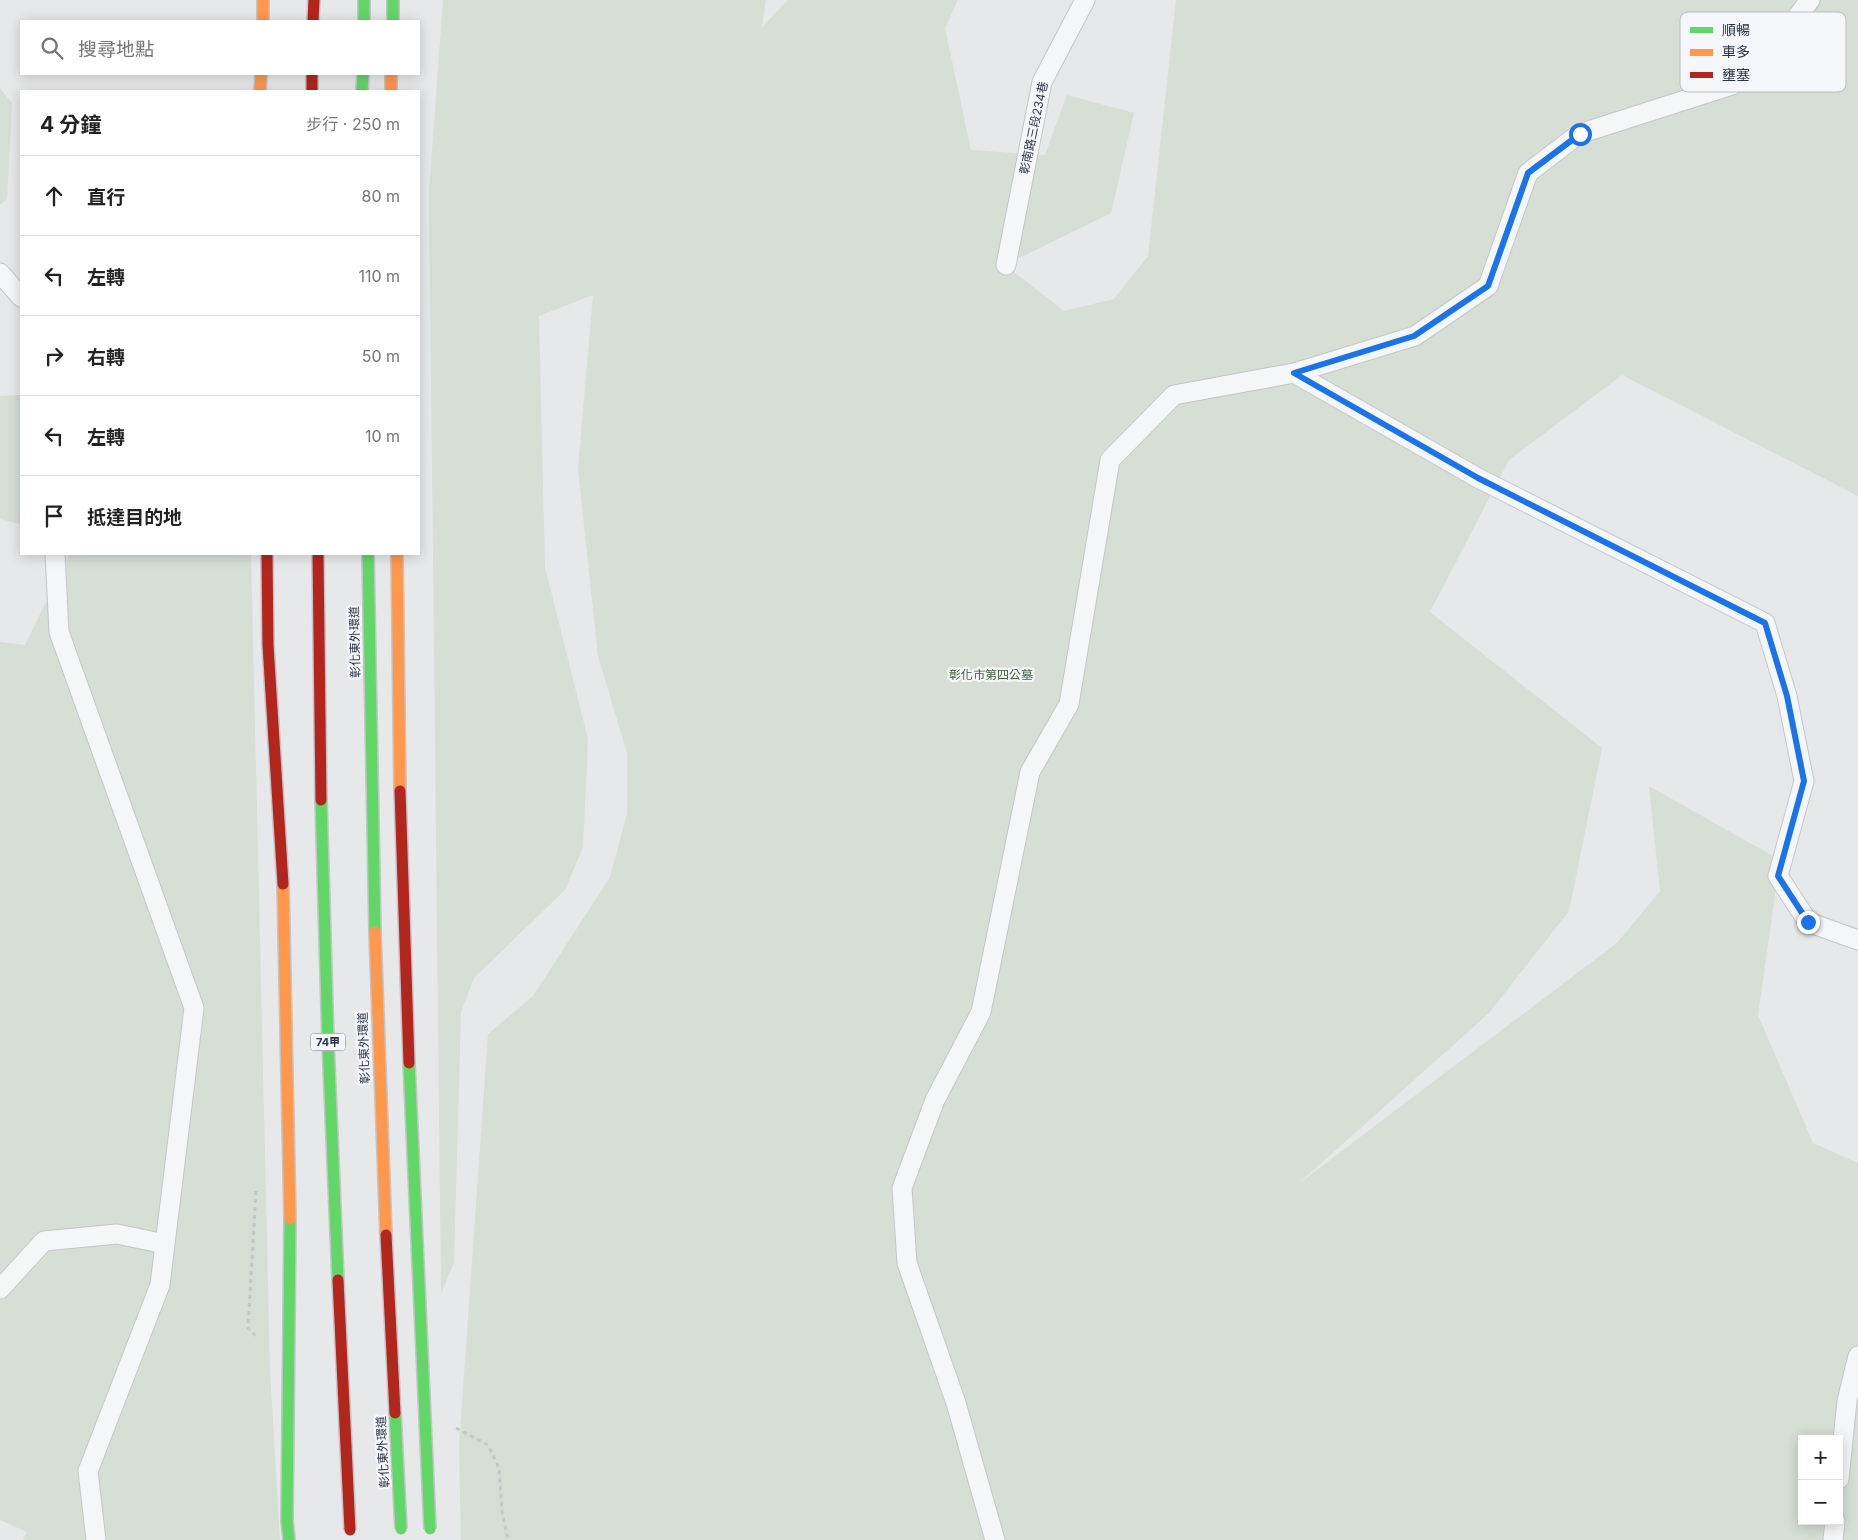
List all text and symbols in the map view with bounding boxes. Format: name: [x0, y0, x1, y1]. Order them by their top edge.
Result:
legend: [1680, 12, 1846, 92]
search box: [20, 20, 420, 75]
text: 順暢: [1722, 21, 1750, 38]
icon: search: [38, 34, 66, 62]
text: 搜尋地點: [78, 38, 154, 61]
text: 車多: [1722, 43, 1750, 60]
text: 壅塞: [1722, 66, 1750, 83]
street label: 彰南路三段234巷: [1016, 80, 1051, 176]
text: 4 分鐘: [40, 112, 101, 137]
text: 步行 · 250 m: [306, 114, 400, 134]
route start: [1569, 123, 1592, 146]
icon: ahead: [40, 182, 68, 210]
text: 直行: [87, 186, 125, 209]
text: 80 m: [361, 186, 400, 206]
icon: left: [40, 262, 68, 290]
text: 左轉: [87, 266, 125, 289]
text: 110 m: [358, 266, 400, 286]
icon: right: [40, 342, 68, 370]
text: 右轉: [87, 346, 125, 369]
text: 50 m: [362, 346, 400, 366]
icon: left: [40, 422, 68, 450]
text: 左轉: [87, 426, 125, 449]
text: 10 m: [365, 426, 400, 446]
icon: arrive: [40, 502, 68, 530]
text: 抵達目的地: [87, 506, 182, 529]
street label: 彰化東外環道: [346, 606, 363, 678]
park label: 彰化市第四公墓: [949, 667, 1033, 682]
route end: [1797, 911, 1820, 934]
street label: 彰化東外環道: [355, 1012, 372, 1084]
road number: 74甲: [310, 1034, 346, 1050]
street label: 彰化東外環道: [373, 1416, 392, 1488]
map controls: [1798, 1435, 1843, 1525]
button: +: [1798, 1435, 1843, 1480]
button: −: [1798, 1480, 1843, 1525]

